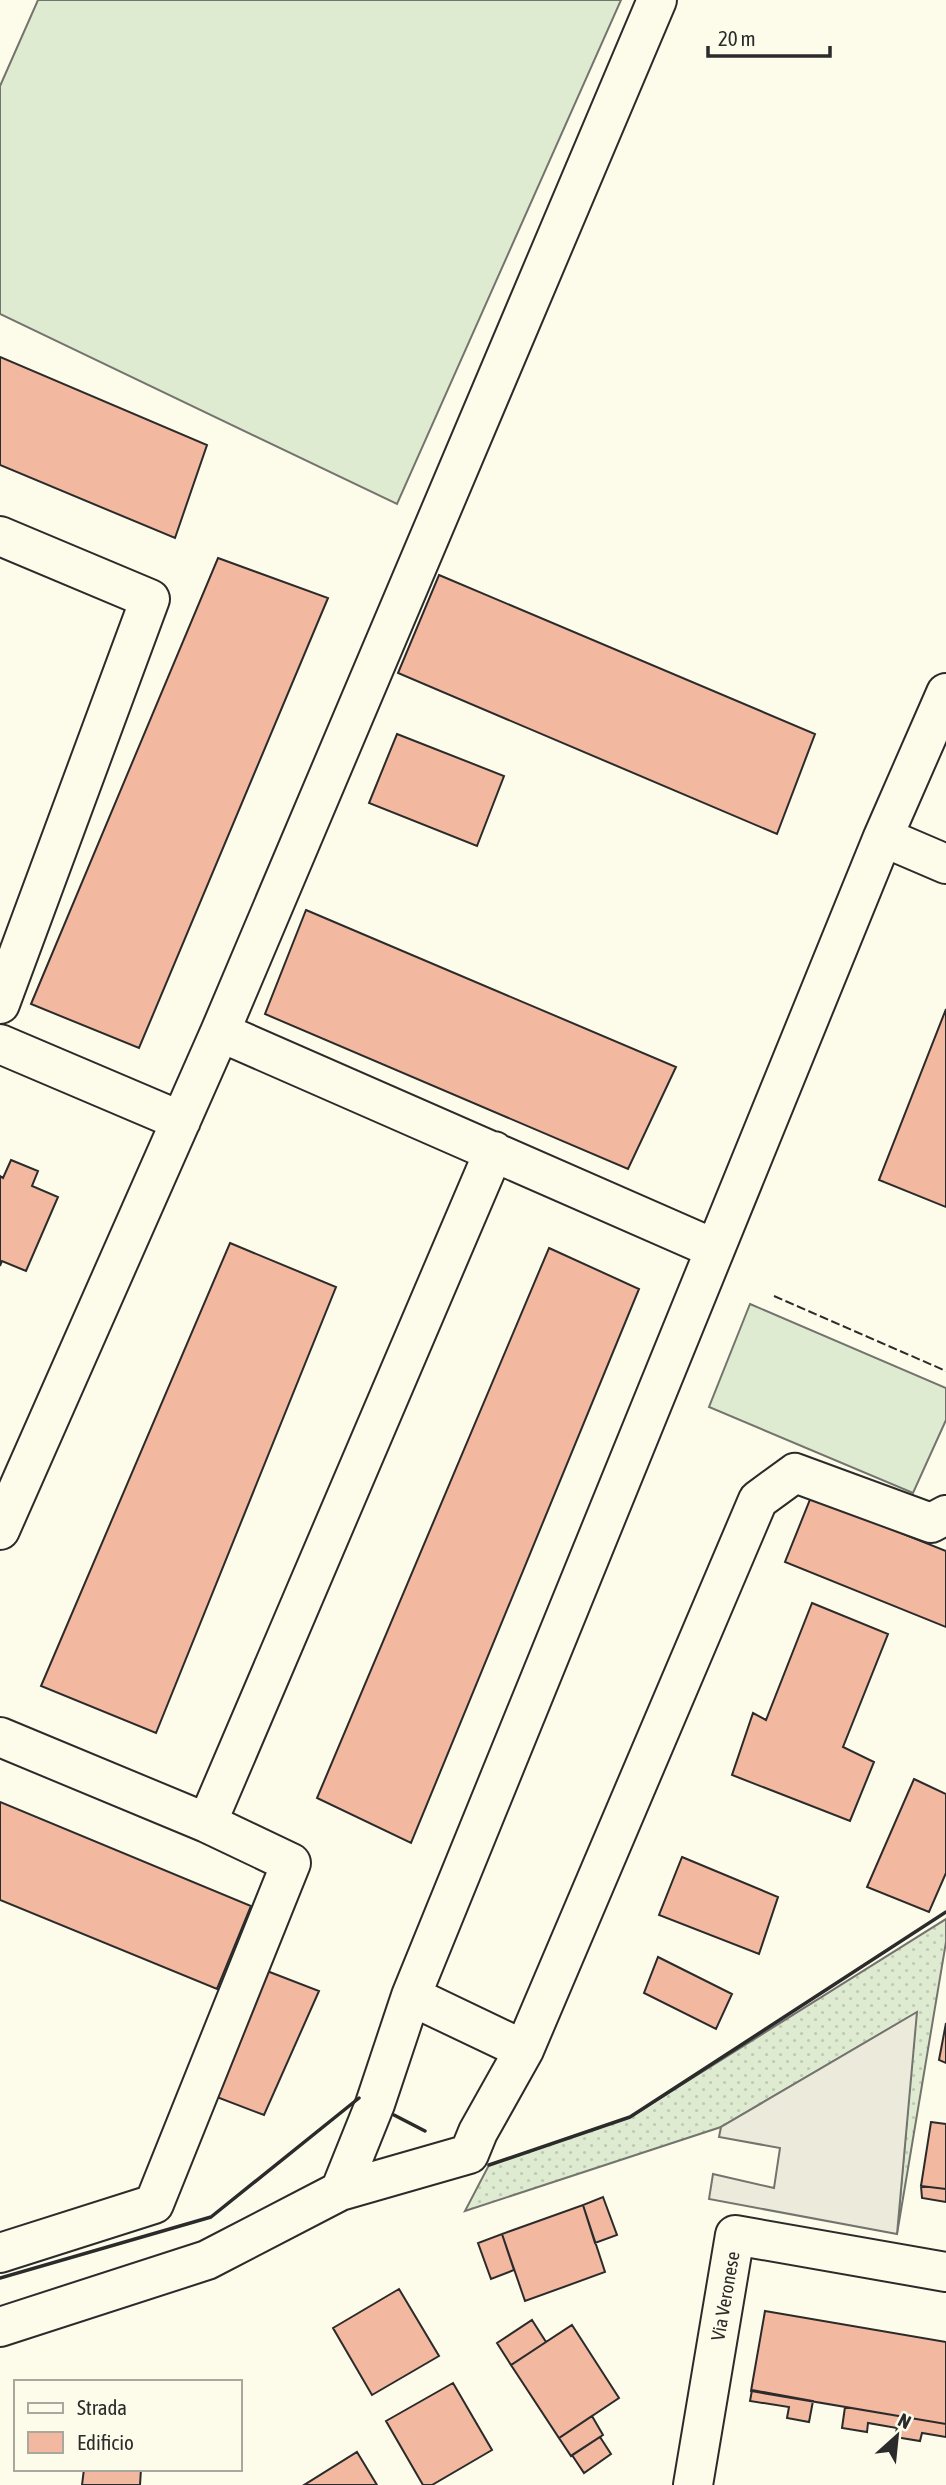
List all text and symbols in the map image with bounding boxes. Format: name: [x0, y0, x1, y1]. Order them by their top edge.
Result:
scale bar: [708, 14, 830, 58]
text: 20 m: [718, 26, 756, 50]
street label: Via Veronese: [706, 2250, 744, 2342]
legend: [14, 2380, 242, 2471]
text: Strada: [77, 2395, 127, 2419]
north arrow: [862, 2401, 932, 2471]
text: N: [895, 2409, 915, 2433]
text: Edificio: [77, 2430, 134, 2454]

